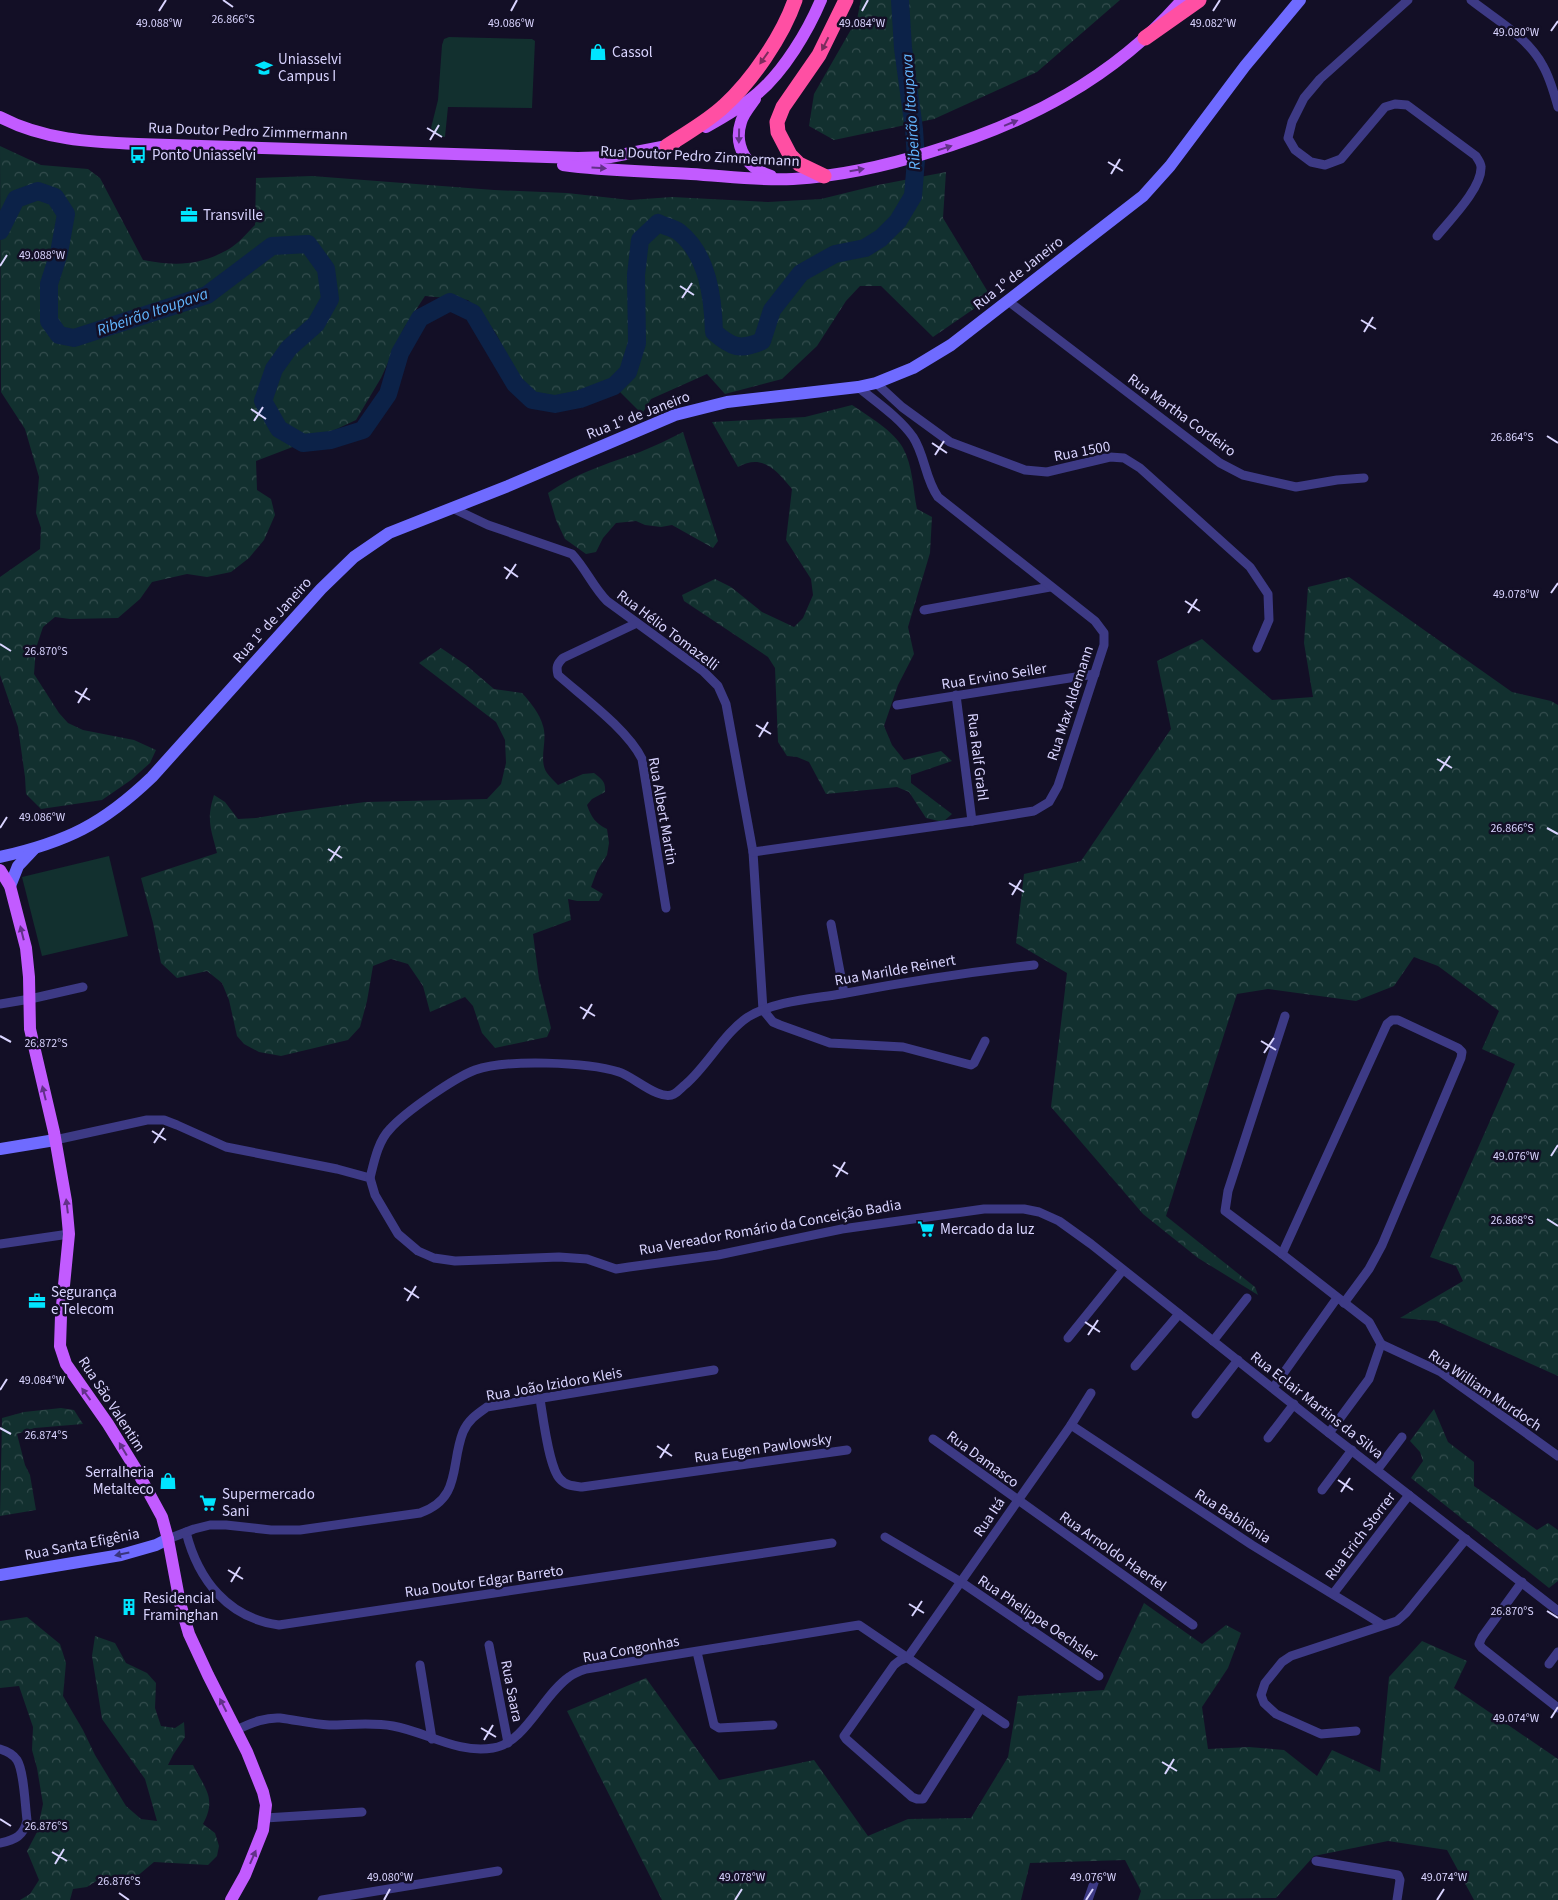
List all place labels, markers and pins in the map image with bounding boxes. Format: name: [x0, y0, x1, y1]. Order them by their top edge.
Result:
shop icon: Cassol: [588, 42, 608, 62]
place label: Cassol: [612, 42, 653, 63]
place label: Uniasselvi Campus I: [278, 49, 342, 87]
school or university icon: Uniasselvi Campus I: [254, 58, 274, 78]
bus stop icon: Ponto Uniasselvi: [128, 145, 148, 165]
place label: Ponto Uniasselvi: [152, 145, 256, 166]
office icon: Transville: [179, 205, 199, 225]
place label: Transville: [203, 205, 263, 226]
supermarket icon: Mercado da luz: [916, 1219, 936, 1239]
place label: Mercado da luz: [940, 1219, 1034, 1240]
place label: Segurança e Telecom: [51, 1282, 117, 1320]
office icon: Segurança e Telecom: [27, 1291, 47, 1311]
place label: Serralheria Metalteco: [85, 1462, 154, 1500]
shop icon: Serralheria Metalteco: [158, 1471, 178, 1491]
place label: Supermercado Sani: [222, 1484, 315, 1522]
supermarket icon: Supermercado Sani: [198, 1493, 218, 1513]
place label: Residencial Framinghan: [143, 1588, 218, 1626]
building icon: Residencial Framinghan: [119, 1597, 139, 1617]

